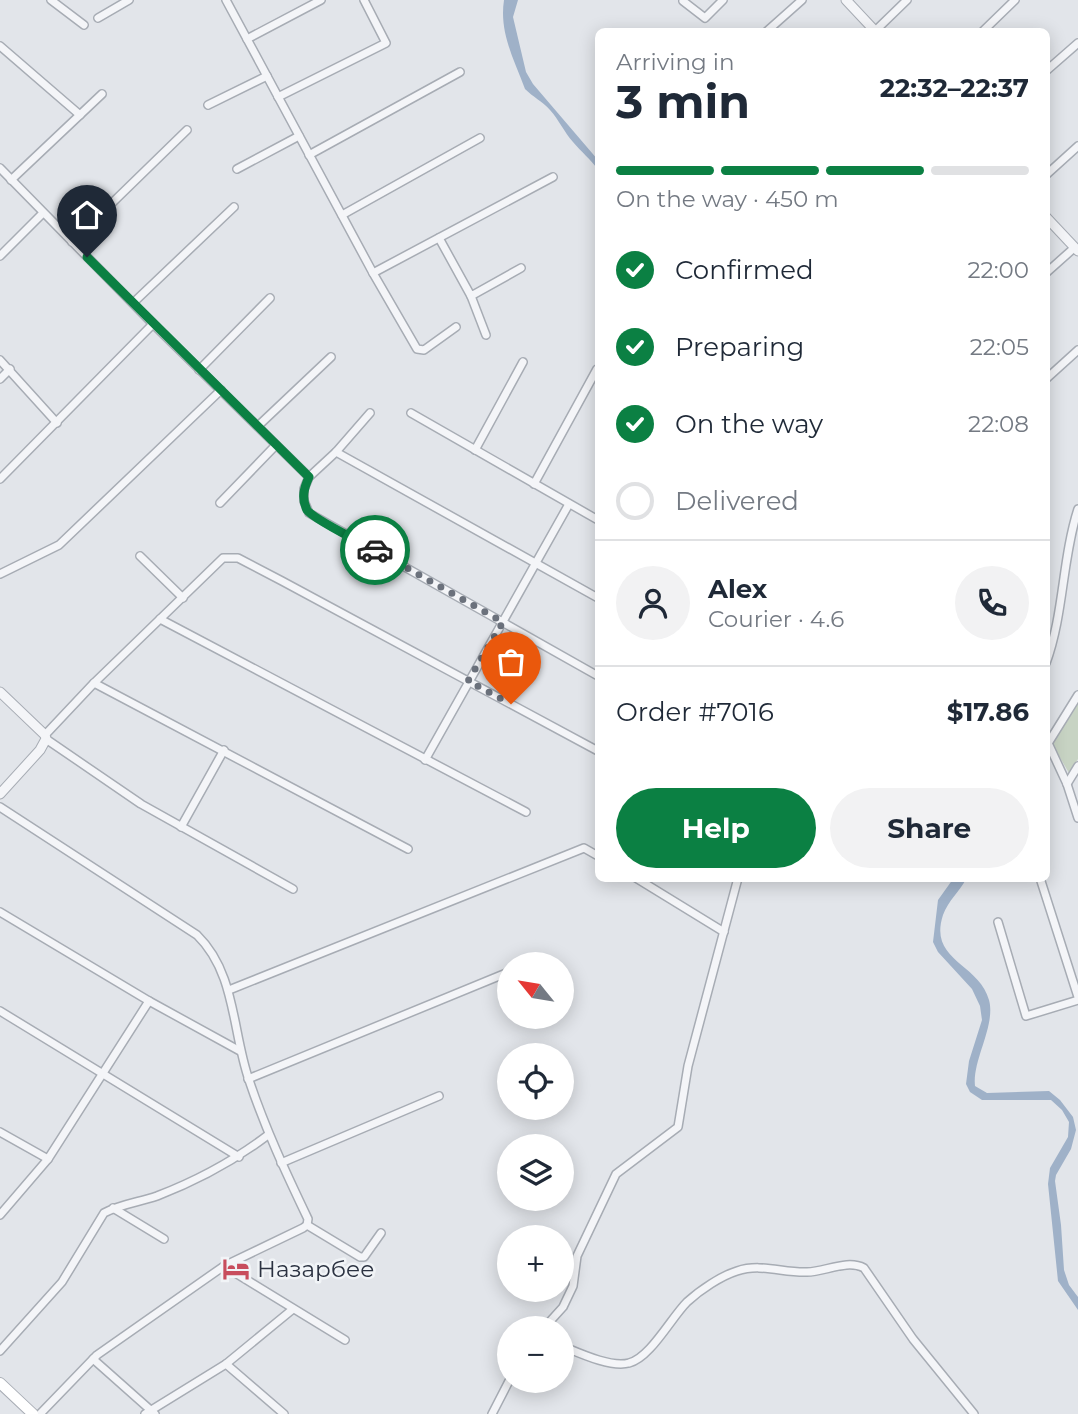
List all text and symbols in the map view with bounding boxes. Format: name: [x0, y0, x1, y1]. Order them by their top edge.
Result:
text: Arriving in: [616, 48, 735, 76]
text: 22:32–22:37: [880, 72, 1029, 104]
text: 3 min: [616, 73, 750, 130]
pin: [57, 185, 117, 257]
text: On the way · 450 m: [616, 185, 839, 213]
icon: home: [68, 196, 106, 234]
icon: check: [616, 251, 654, 289]
text: Confirmed: [675, 254, 814, 286]
text: 22:00: [968, 256, 1029, 284]
icon: check: [616, 328, 654, 366]
text: Preparing: [675, 331, 804, 363]
text: 22:05: [970, 333, 1029, 361]
icon: check: [616, 405, 654, 443]
text: On the way: [675, 408, 823, 440]
text: 22:08: [968, 410, 1029, 438]
text: Delivered: [675, 485, 799, 517]
courier: [340, 515, 410, 585]
icon: car: [356, 531, 394, 569]
button: person: [616, 566, 690, 640]
button: phone: [955, 566, 1029, 640]
text: Alex: [708, 573, 767, 605]
text: Courier · 4.6: [708, 605, 844, 633]
pin: [481, 632, 541, 704]
icon: bag: [492, 643, 530, 681]
text: Order #7016: [616, 696, 774, 728]
text: $17.86: [947, 696, 1029, 728]
button: Help: [616, 788, 816, 868]
button: Share: [830, 788, 1029, 868]
north arrow: [497, 952, 574, 1029]
map controls: [497, 952, 574, 1393]
button: locate: [497, 1043, 574, 1120]
button: layers: [497, 1134, 574, 1211]
button: +: [497, 1225, 574, 1302]
hotel icon: Назарбее: [221, 1254, 251, 1284]
place label: Назарбее: [257, 1255, 374, 1283]
button: −: [497, 1316, 574, 1393]

